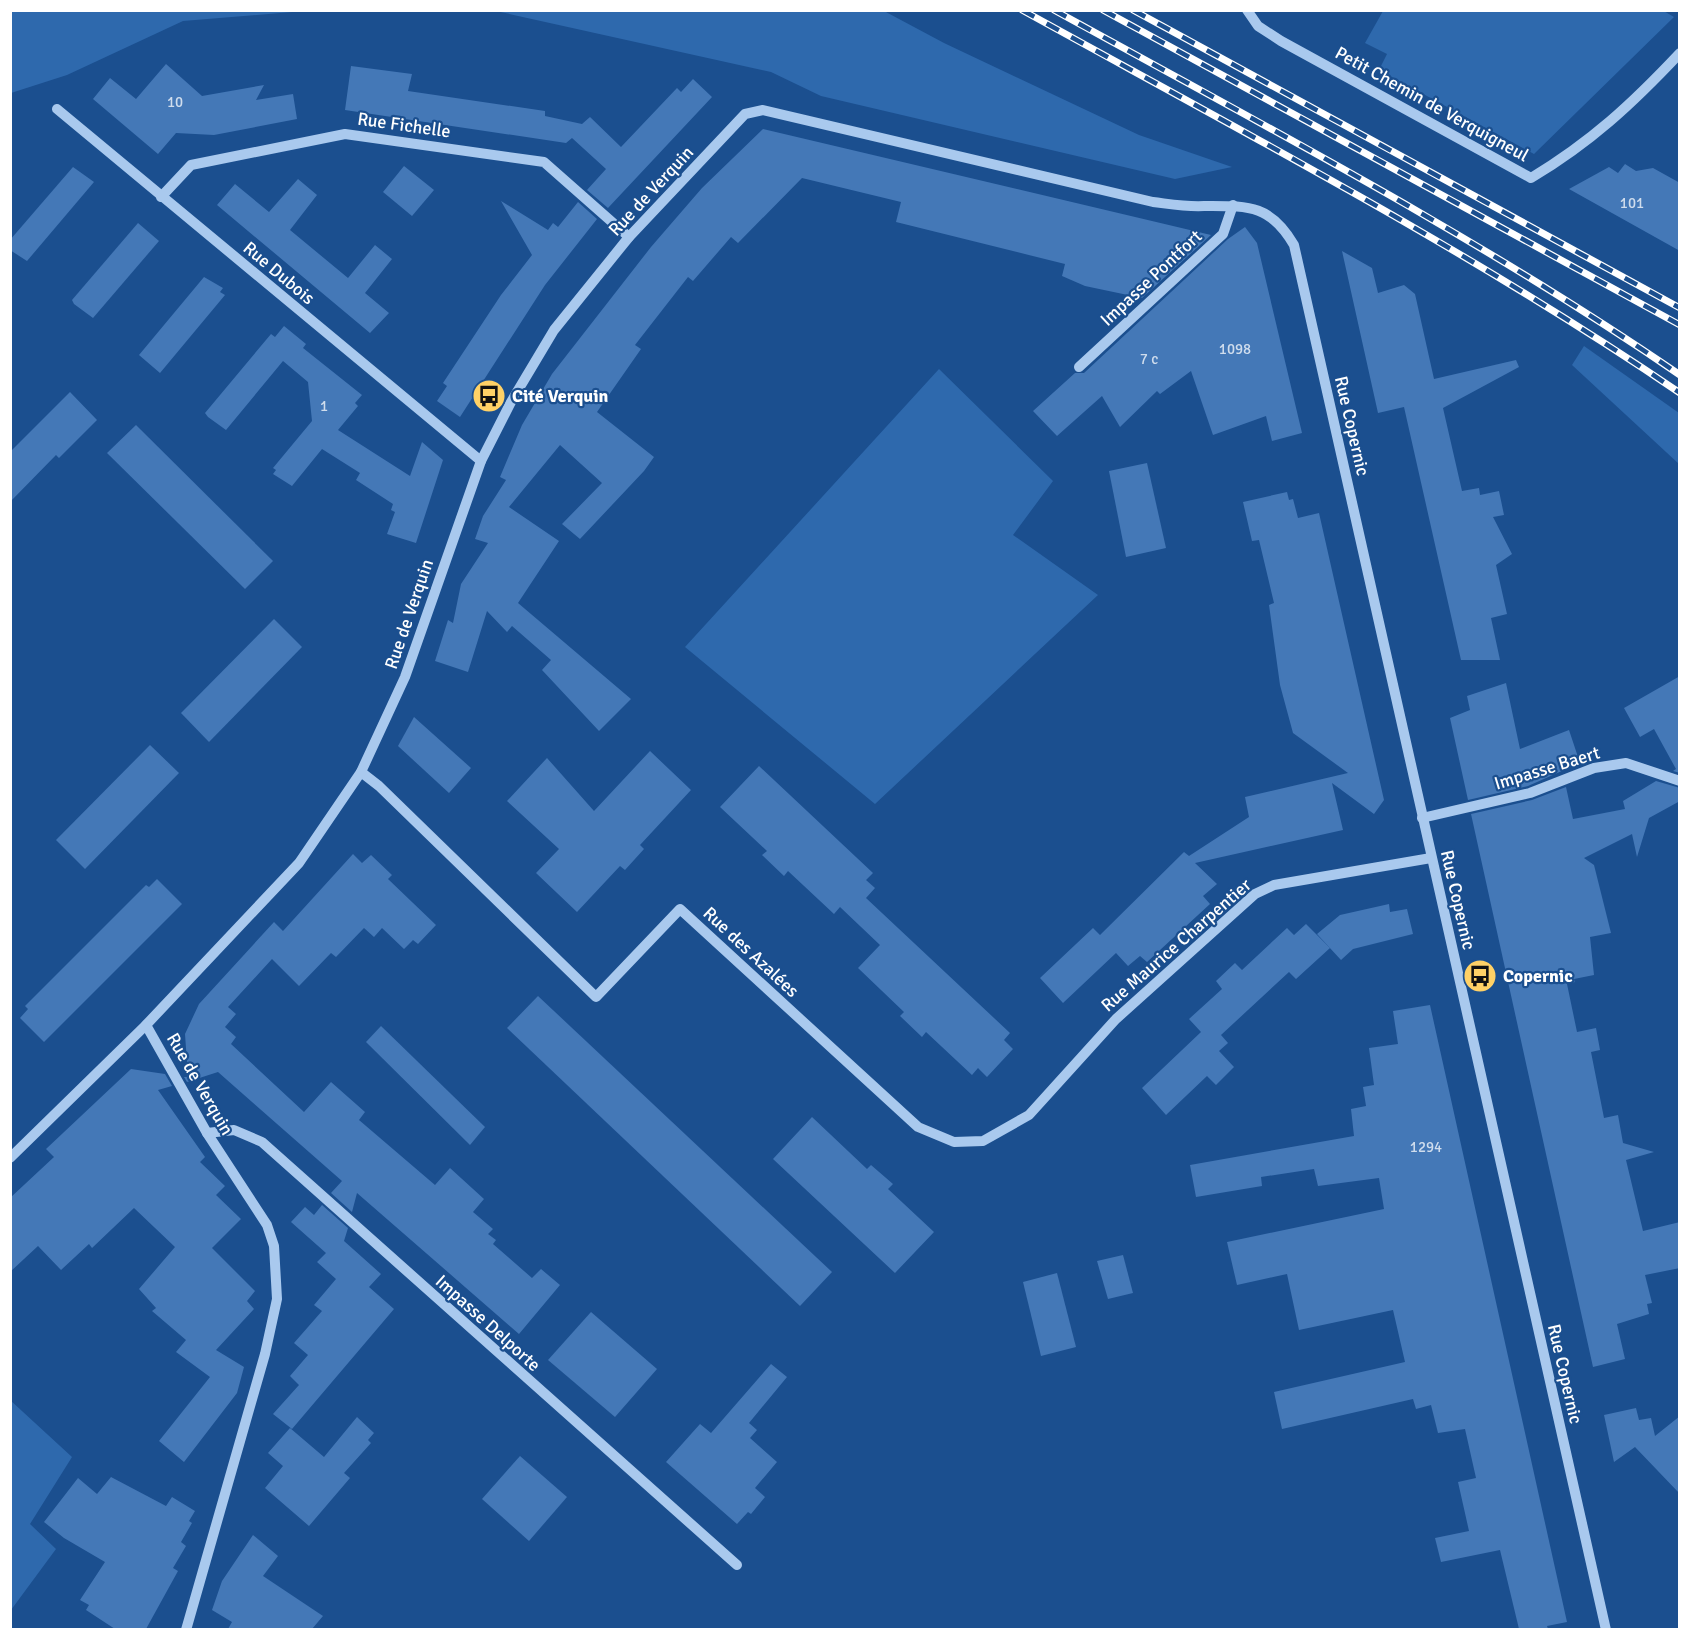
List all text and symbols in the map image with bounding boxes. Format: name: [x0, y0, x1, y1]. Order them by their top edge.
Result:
street label: Petit Chemin de Verquigneul: [1331, 42, 1533, 166]
house number: 10: [167, 93, 183, 111]
street label: Rue Fichelle: [356, 108, 452, 142]
street label: Rue de Verquin: [604, 142, 698, 240]
house number: 101: [1620, 194, 1644, 212]
street label: Impasse Pontfort: [1096, 225, 1206, 331]
street label: Rue Dubois: [239, 237, 319, 309]
house number: 1098: [1219, 340, 1251, 358]
house number: 7 c: [1140, 350, 1158, 368]
street label: Rue Copernic: [1330, 374, 1374, 478]
bus stop icon: Cité Verquin: [471, 378, 507, 414]
place label: Cité Verquin: [512, 385, 609, 407]
house number: 1: [320, 397, 328, 415]
street label: Rue de Verquin: [380, 556, 438, 672]
street label: Impasse Baert: [1492, 742, 1602, 794]
street label: Rue Copernic: [1436, 848, 1480, 952]
street label: Rue Maurice Charpentier: [1096, 874, 1256, 1016]
street label: Rue des Azalées: [699, 902, 803, 1002]
bus stop icon: Copernic: [1462, 958, 1498, 994]
place label: Copernic: [1503, 965, 1573, 987]
street label: Rue de Verquin: [162, 1029, 238, 1139]
house number: 1294: [1410, 1138, 1442, 1156]
street label: Impasse Delporte: [431, 1270, 545, 1376]
street label: Rue Copernic: [1543, 1322, 1587, 1426]

